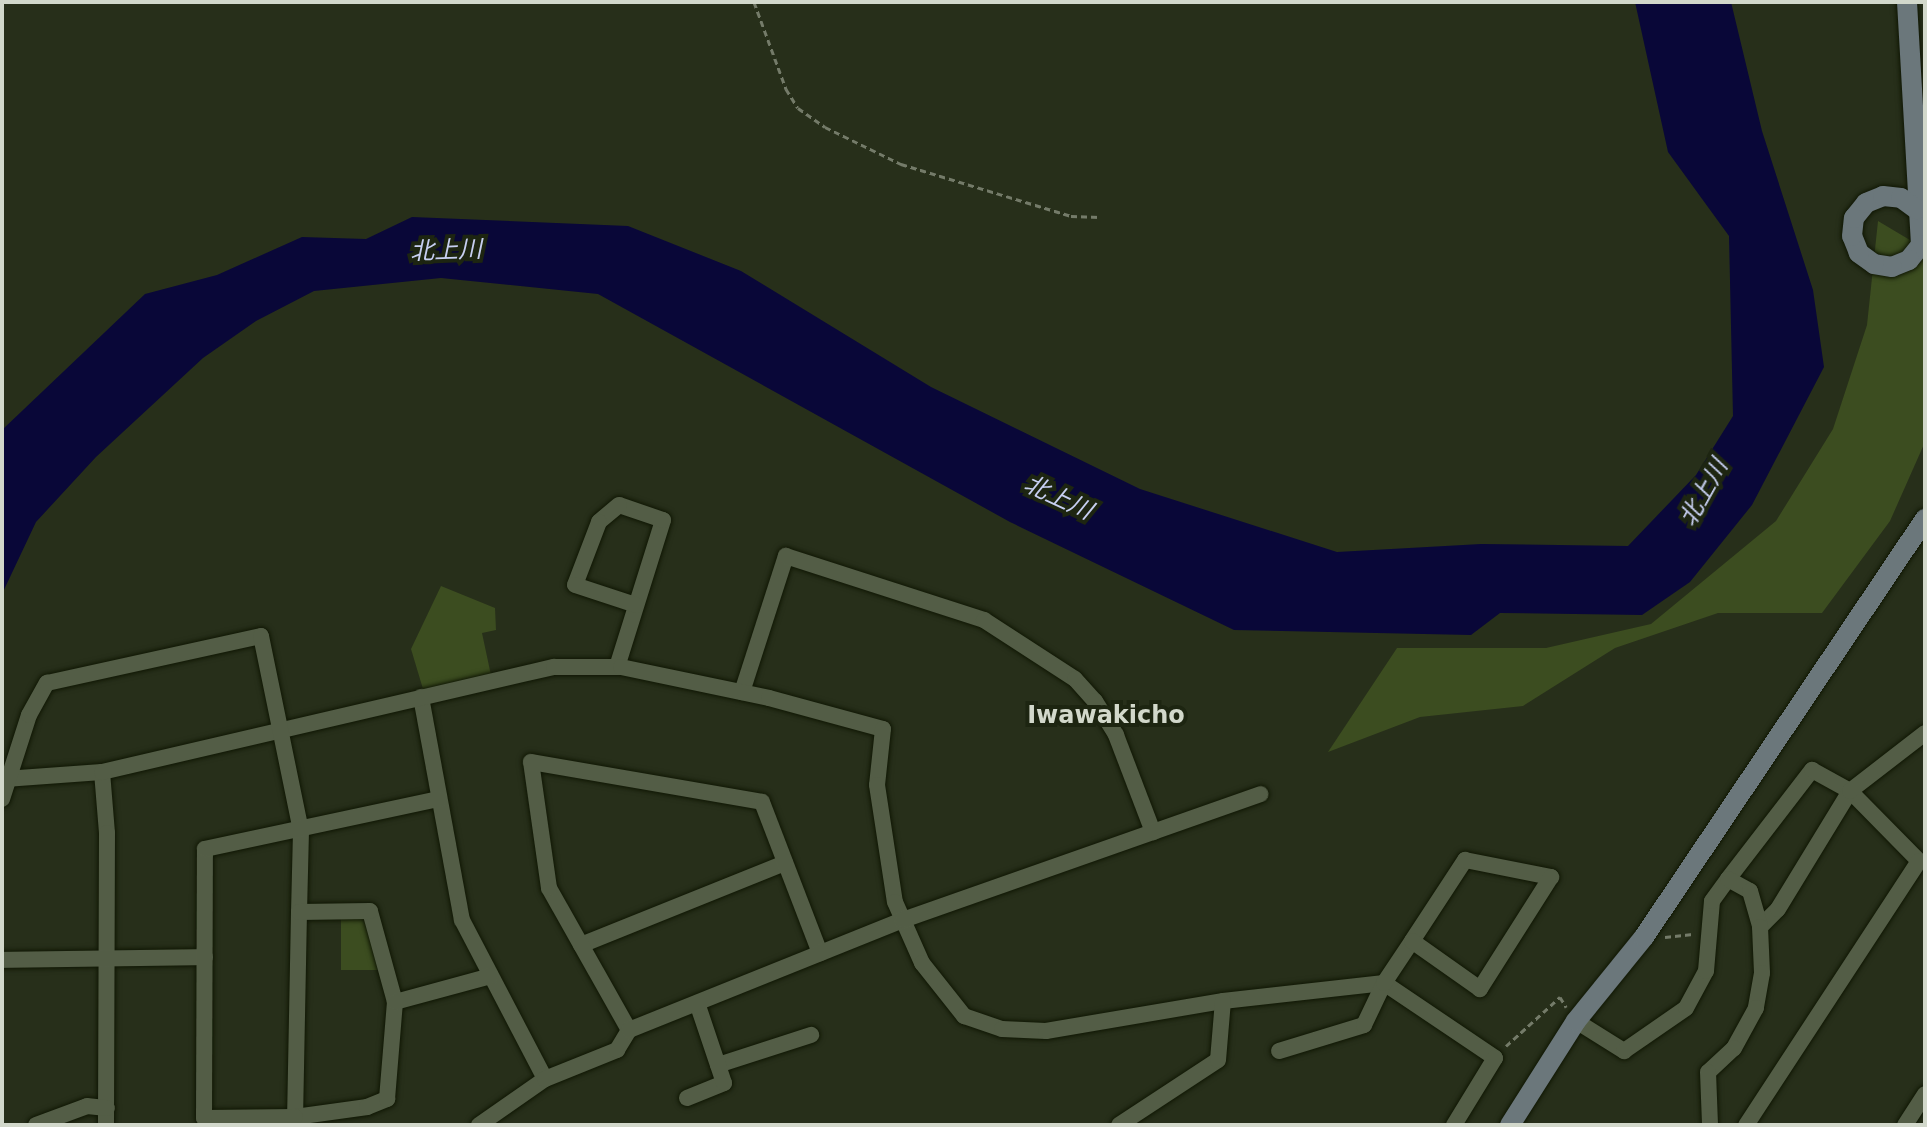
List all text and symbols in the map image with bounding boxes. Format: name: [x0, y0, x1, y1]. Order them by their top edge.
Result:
water label: 北上川: [410, 235, 482, 267]
water label: 北上川: [1674, 455, 1734, 531]
water label: 北上川: [1019, 470, 1097, 526]
district label: Iwawakicho: [1027, 702, 1185, 730]

